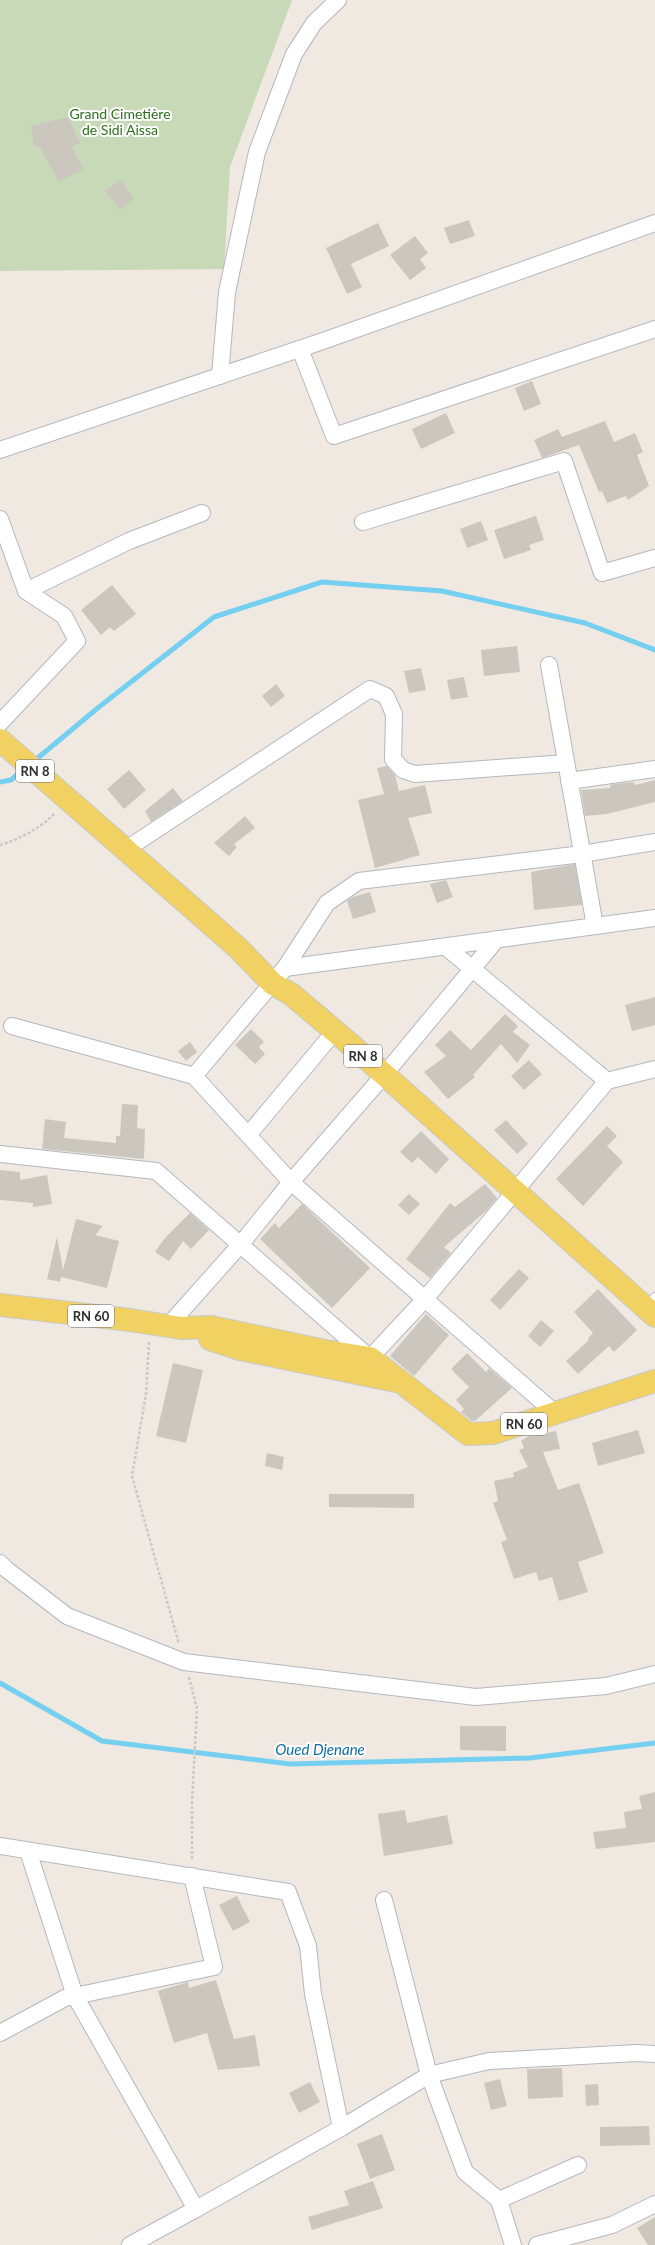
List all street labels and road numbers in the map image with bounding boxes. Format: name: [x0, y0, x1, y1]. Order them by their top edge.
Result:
road number: RN 8: [16, 760, 54, 782]
road number: RN 8: [344, 1045, 382, 1067]
road number: RN 60: [68, 1305, 114, 1327]
road number: RN 60: [501, 1413, 547, 1435]

